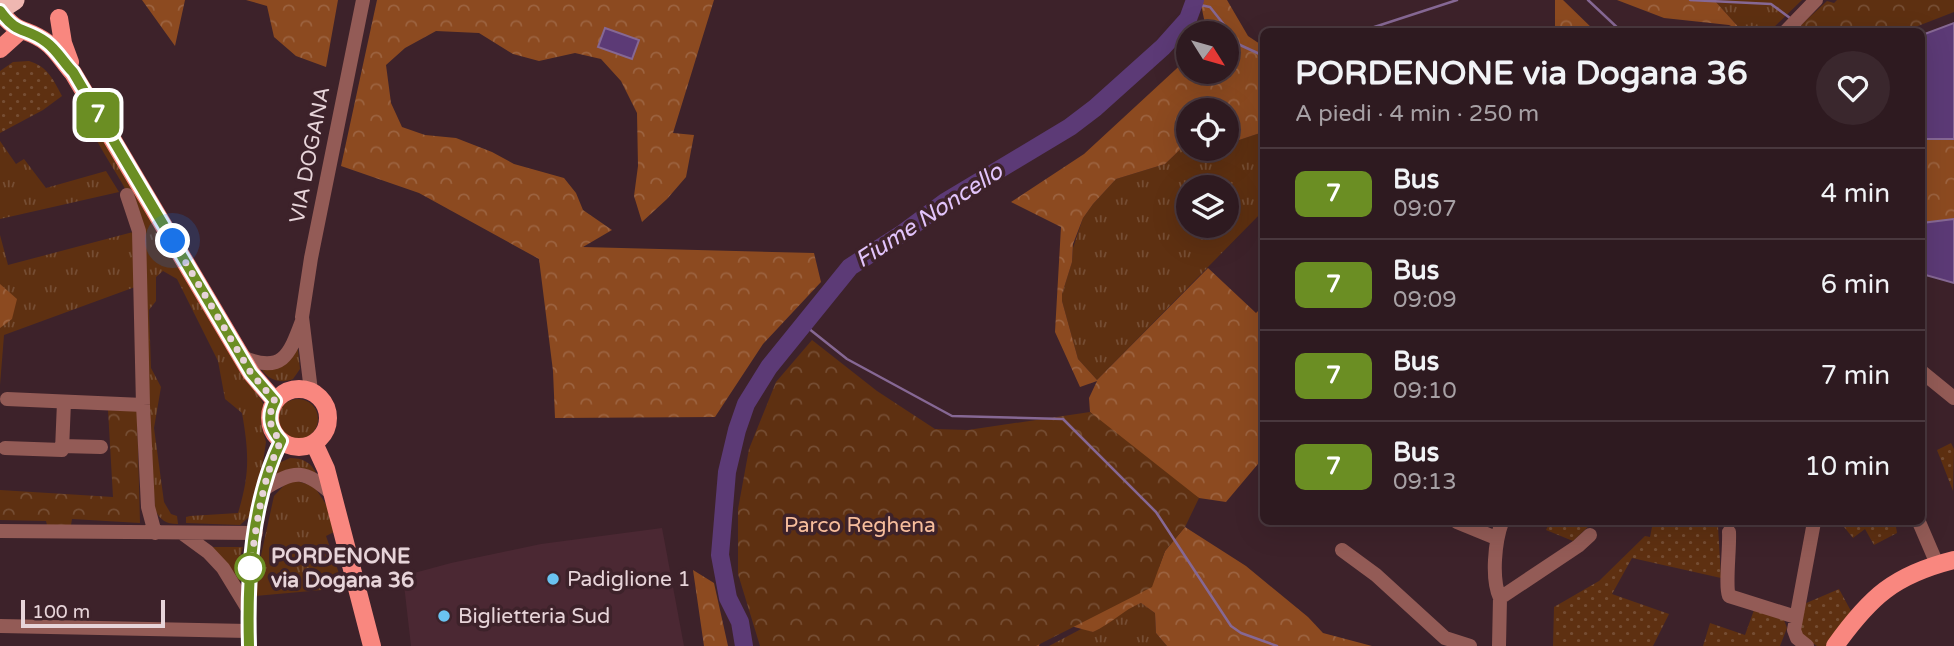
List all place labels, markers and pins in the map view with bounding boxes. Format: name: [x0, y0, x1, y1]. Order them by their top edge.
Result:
place label: PORDENONE via Dogana 36: [271, 544, 414, 593]
marker: PORDENONE via Dogana 36: [235, 553, 265, 583]
place label: Padiglione 1: [567, 567, 691, 592]
marker: Padiglione 1: [545, 571, 561, 587]
place label: Biglietteria Sud: [458, 604, 610, 629]
marker: Biglietteria Sud: [436, 608, 452, 624]

